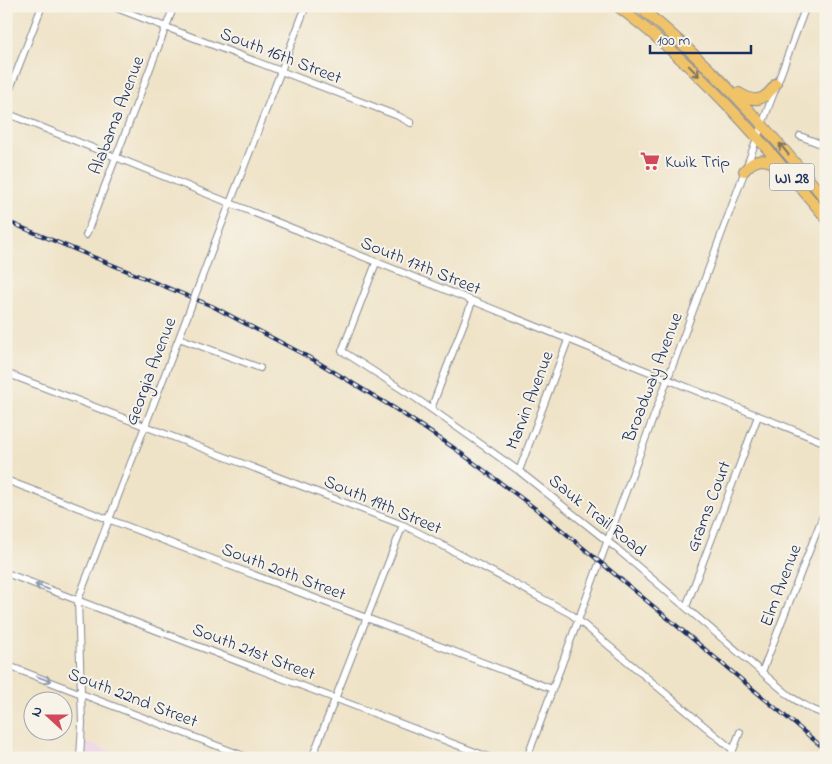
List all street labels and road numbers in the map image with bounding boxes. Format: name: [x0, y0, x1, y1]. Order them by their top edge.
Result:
street label: South 16th Street: [216, 22, 345, 92]
street label: Alabama Avenue: [83, 52, 153, 179]
road number: WI 28: [770, 163, 814, 190]
street label: South 17th Street: [356, 231, 484, 303]
street label: Broadway Avenue: [617, 308, 691, 447]
street label: Georgia Avenue: [119, 313, 186, 430]
street label: Marvin Avenue: [500, 347, 562, 454]
street label: Grams Court: [681, 458, 739, 556]
street label: South 19th Street: [319, 469, 445, 542]
street label: Sauk Trail Road: [542, 469, 651, 564]
street label: South 20th Street: [217, 537, 349, 609]
street label: Elm Avenue: [754, 540, 810, 631]
street label: South 21st Street: [188, 617, 319, 688]
street label: South 22nd Street: [64, 662, 201, 736]

